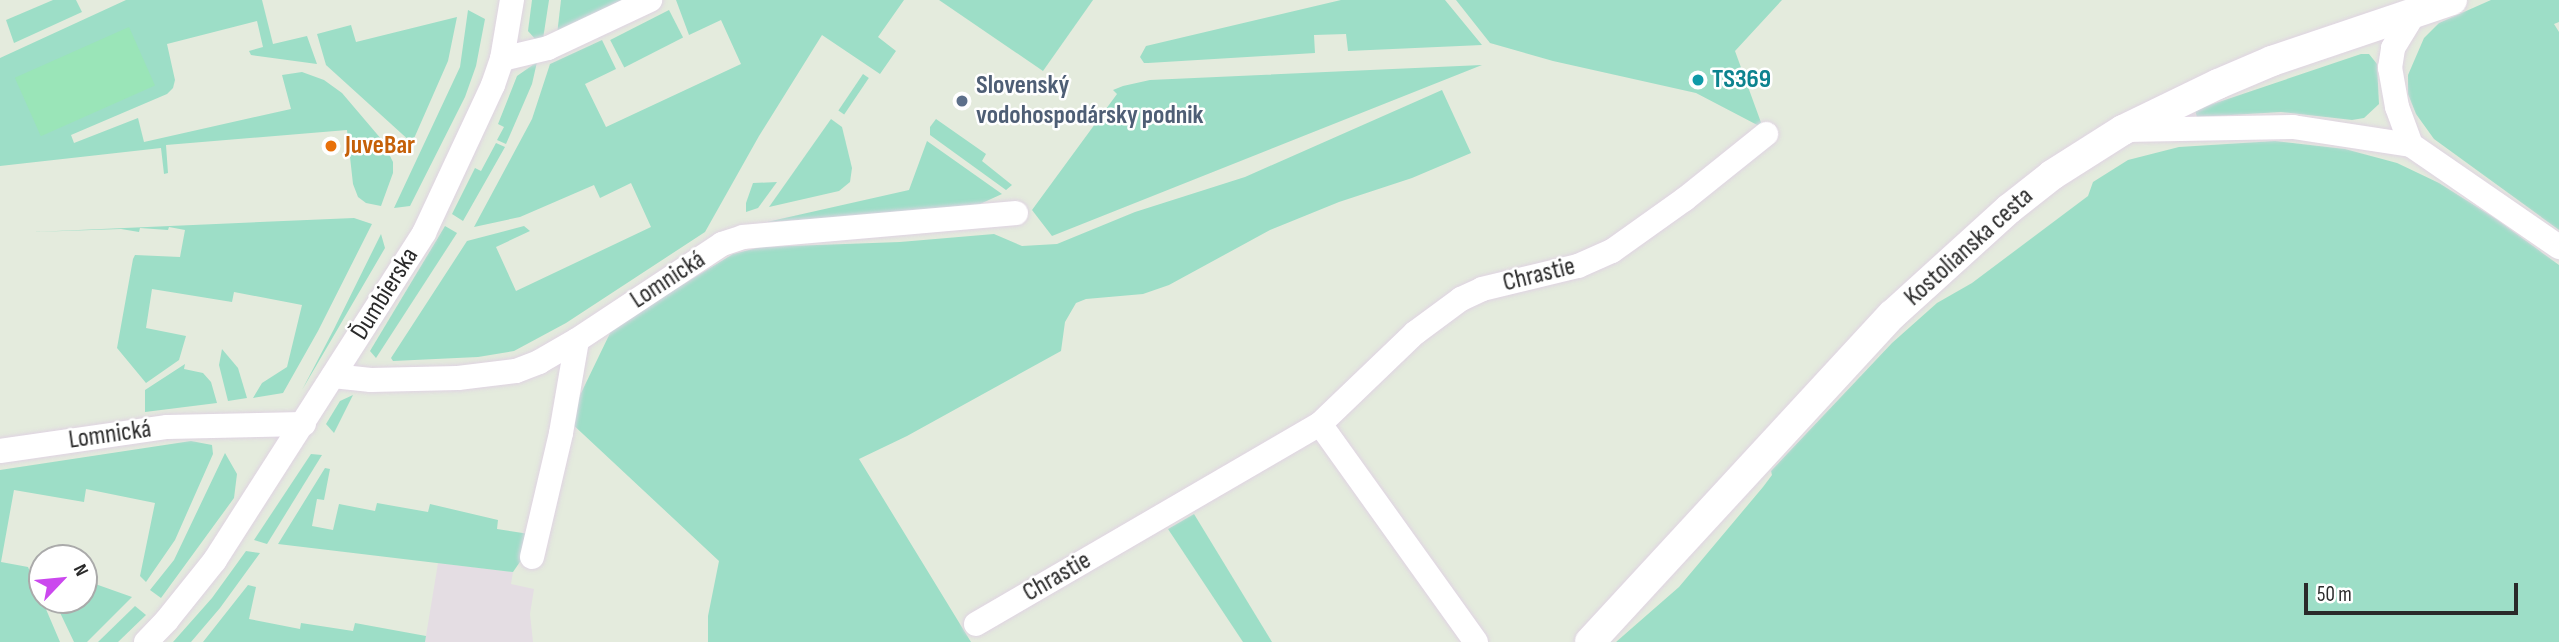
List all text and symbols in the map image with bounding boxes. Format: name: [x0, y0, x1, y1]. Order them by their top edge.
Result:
place label: TS369: [1712, 64, 1771, 96]
place label: Slovenský vodohospodársky podnik: [976, 70, 1204, 132]
marker: TS369: [1690, 72, 1706, 88]
marker: Slovenský vodohospodársky podnik: [954, 93, 970, 109]
place label: JuveBar: [345, 130, 415, 162]
marker: JuveBar: [323, 138, 339, 154]
street label: Kostolianska cesta: [1898, 181, 2040, 313]
street label: Ďumbierska: [345, 242, 425, 346]
street label: Lomnická: [625, 244, 711, 316]
street label: Chrastie: [1500, 251, 1578, 299]
street label: Lomnická: [67, 414, 153, 456]
north arrow: [28, 544, 98, 614]
street label: Chrastie: [1017, 545, 1097, 609]
text: N: [68, 561, 93, 580]
scale bar: [2307, 568, 2520, 612]
text: 50 m: [2317, 582, 2352, 607]

